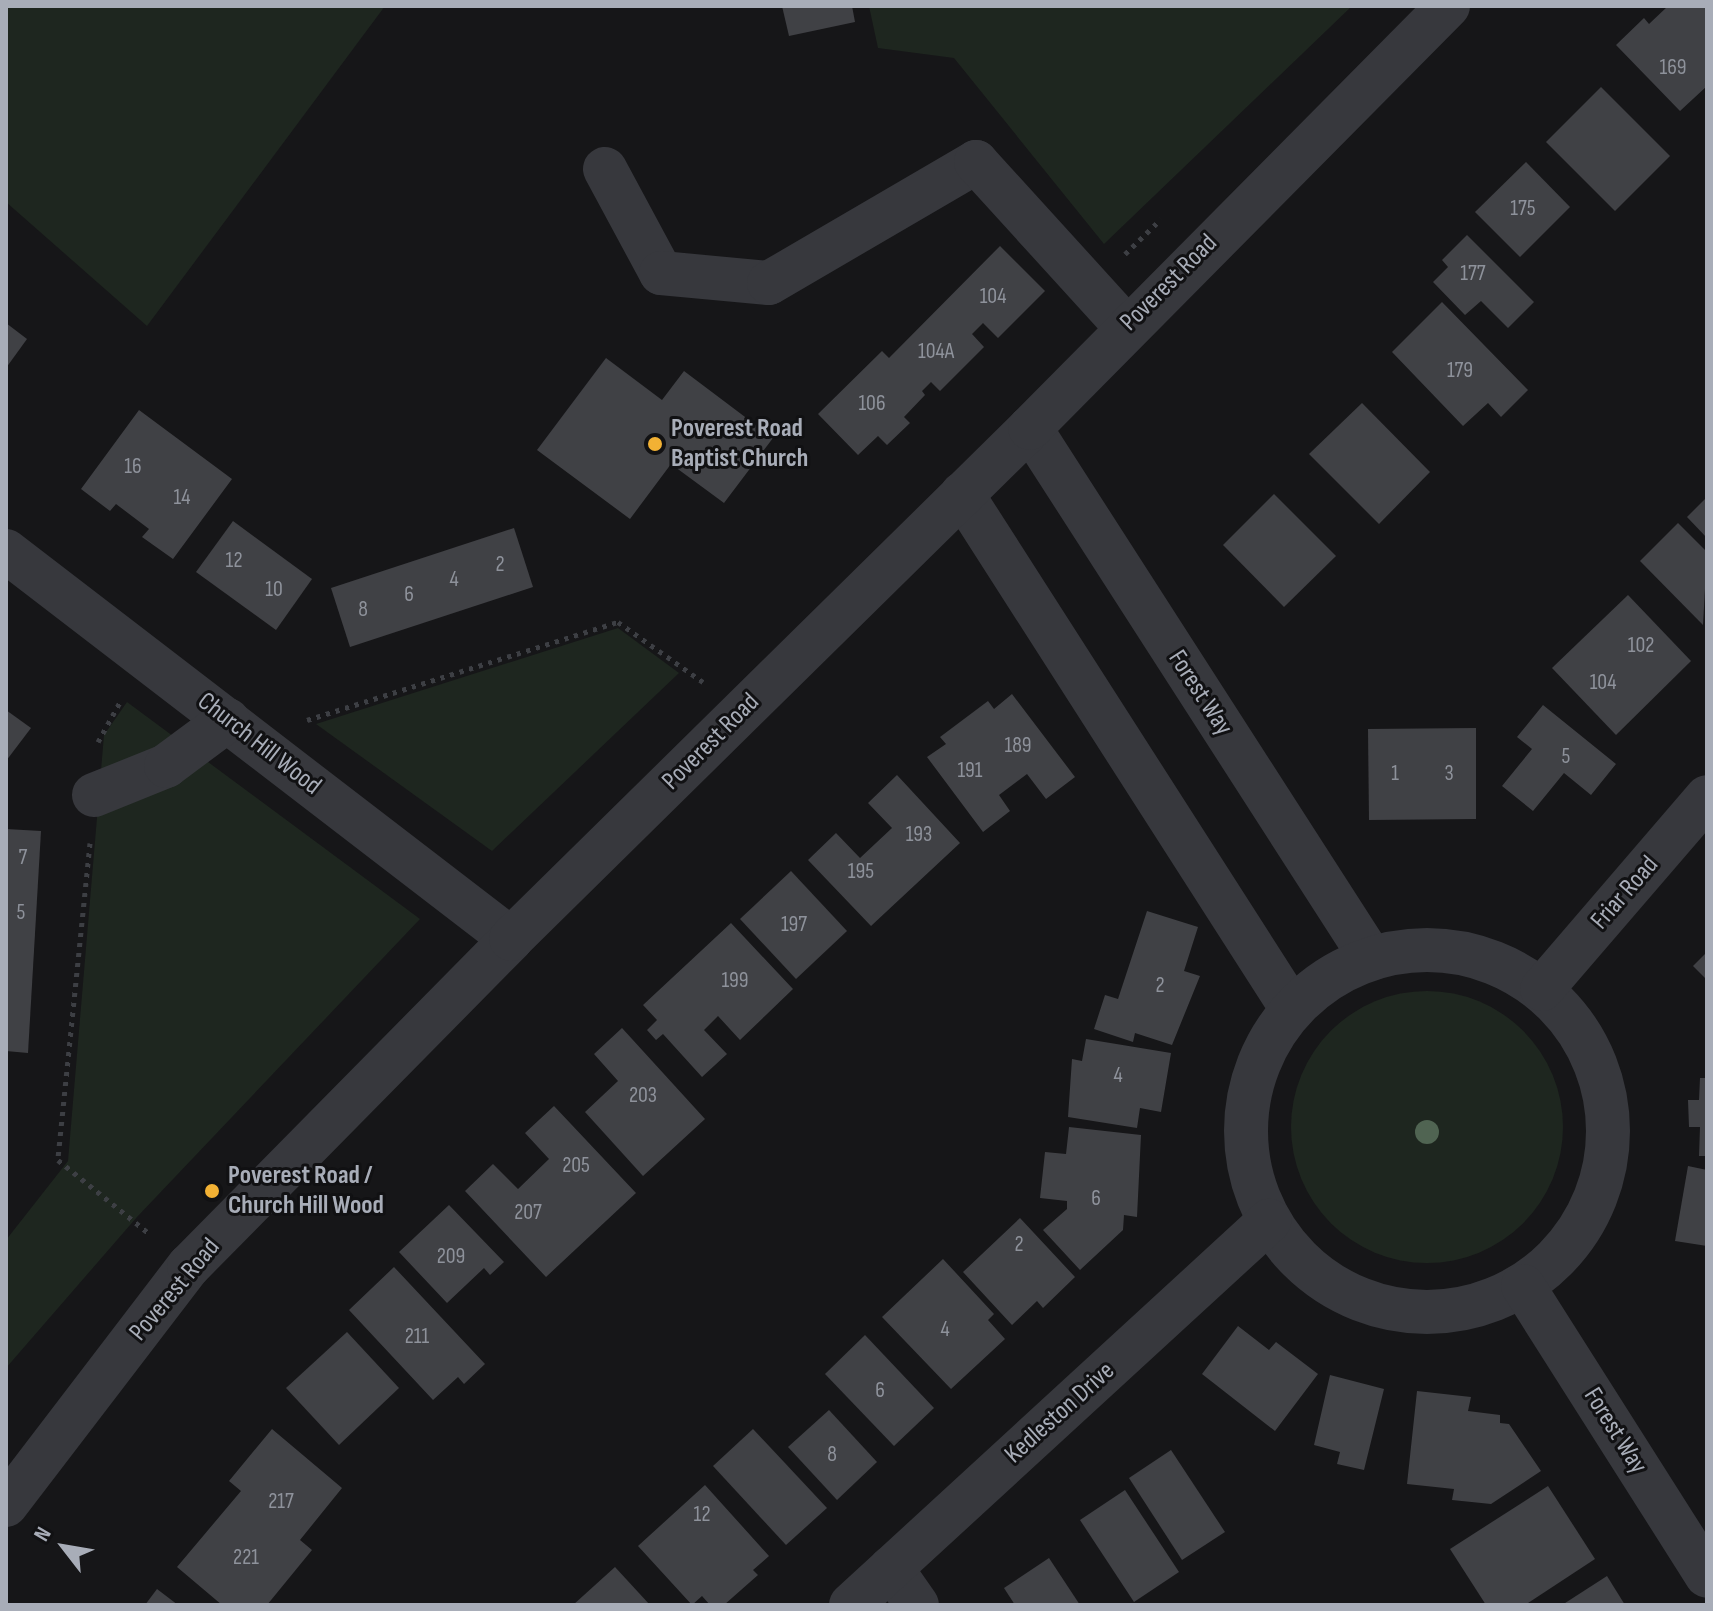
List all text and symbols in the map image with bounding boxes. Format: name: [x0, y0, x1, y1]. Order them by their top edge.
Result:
house number: 169: [1660, 55, 1686, 81]
house number: 175: [1510, 196, 1536, 222]
street label: Poverest Road: [1114, 228, 1224, 338]
house number: 177: [1460, 261, 1486, 287]
house number: 104: [980, 284, 1006, 310]
house number: 104A: [918, 339, 954, 365]
house number: 179: [1447, 358, 1473, 384]
house number: 106: [858, 391, 886, 417]
place label: Poverest Road Baptist Church: [671, 413, 808, 474]
marker: Poverest Road Baptist Church: [646, 435, 664, 453]
house number: 16: [124, 454, 142, 480]
house number: 14: [174, 485, 190, 511]
house number: 12: [225, 548, 243, 574]
house number: 2: [495, 552, 505, 578]
house number: 4: [449, 567, 459, 593]
house number: 10: [265, 577, 283, 603]
house number: 6: [404, 582, 414, 608]
house number: 8: [358, 597, 368, 623]
house number: 102: [1628, 633, 1654, 659]
street label: Forest Way: [1161, 645, 1239, 741]
house number: 104: [1590, 670, 1616, 696]
street label: Church Hill Wood: [191, 686, 327, 802]
street label: Poverest Road: [656, 687, 766, 797]
house number: 189: [1004, 733, 1032, 759]
house number: 5: [1562, 744, 1570, 770]
house number: 191: [957, 758, 983, 784]
house number: 1: [1391, 761, 1399, 787]
house number: 3: [1444, 761, 1454, 787]
house number: 193: [906, 822, 932, 848]
house number: 7: [19, 845, 27, 871]
street label: Friar Road: [1585, 850, 1665, 936]
house number: 195: [848, 859, 874, 885]
house number: 5: [17, 900, 25, 926]
house number: 197: [781, 912, 807, 938]
house number: 199: [721, 968, 749, 994]
house number: 2: [1155, 973, 1165, 999]
house number: 4: [1113, 1063, 1123, 1089]
house number: 203: [629, 1083, 657, 1109]
house number: 205: [562, 1153, 590, 1179]
place label: Poverest Road / Church Hill Wood: [228, 1160, 384, 1222]
marker: Poverest Road / Church Hill Wood: [203, 1182, 221, 1200]
house number: 6: [1091, 1186, 1101, 1212]
house number: 207: [514, 1200, 542, 1226]
street label: Poverest Road: [123, 1232, 227, 1348]
house number: 2: [1014, 1232, 1024, 1258]
house number: 209: [437, 1244, 465, 1270]
house number: 4: [940, 1317, 950, 1343]
house number: 211: [405, 1324, 429, 1350]
street label: Kedleston Drive: [999, 1356, 1121, 1470]
house number: 6: [875, 1378, 885, 1404]
street label: Forest Way: [1577, 1382, 1653, 1480]
house number: 8: [827, 1442, 837, 1468]
house number: 217: [268, 1489, 294, 1515]
house number: 12: [693, 1502, 711, 1528]
north arrow: [24, 1507, 104, 1587]
text: N: [28, 1522, 58, 1546]
house number: 221: [233, 1545, 259, 1571]

